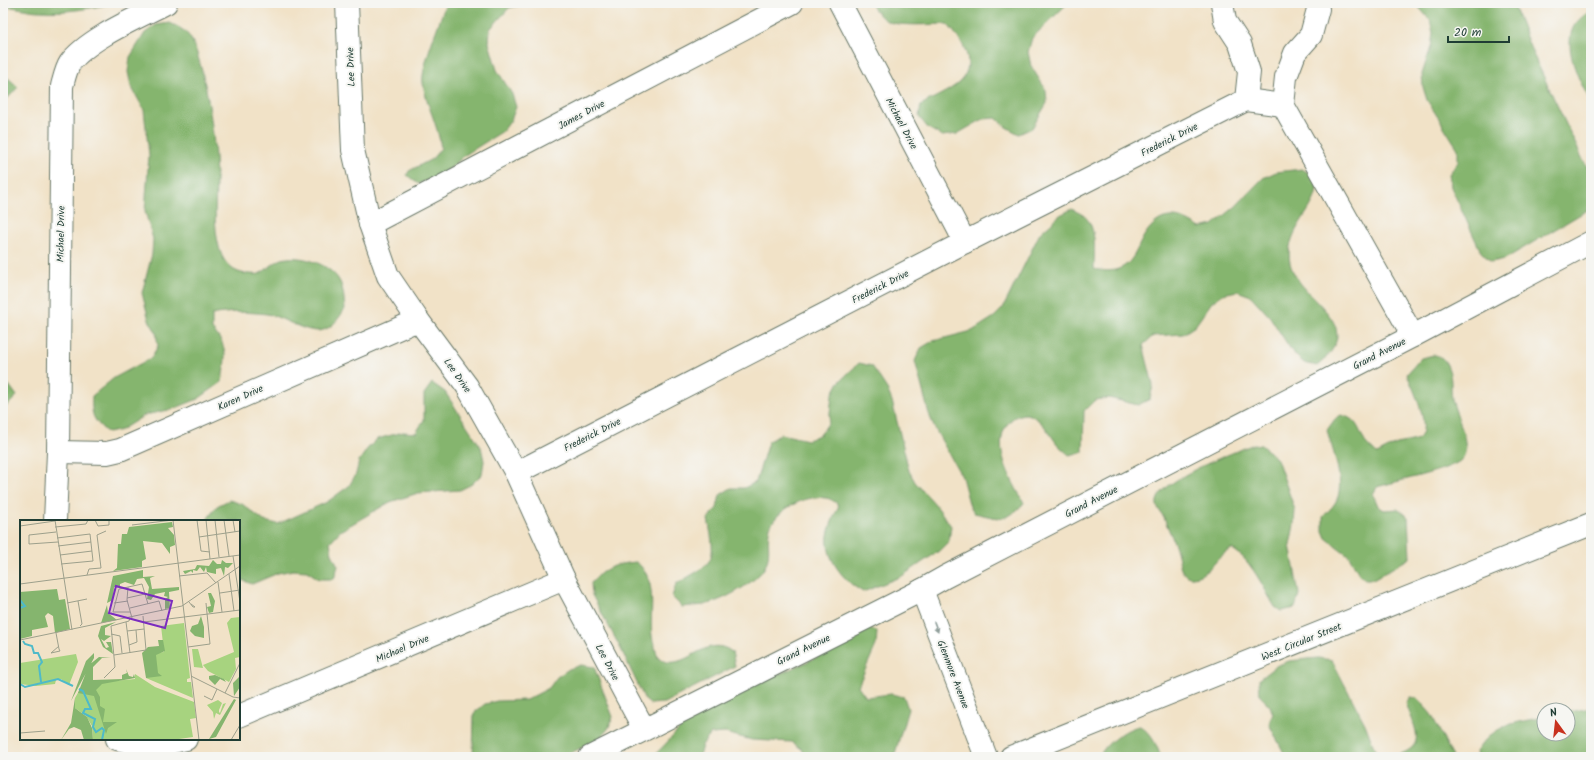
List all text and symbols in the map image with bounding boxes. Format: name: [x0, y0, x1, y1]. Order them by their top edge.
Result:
scale bar: [1448, 18, 1509, 44]
text: 20 m: [1454, 23, 1482, 42]
street label: Lee Drive: [342, 47, 360, 87]
street label: Michael Drive: [881, 95, 922, 153]
street label: James Drive: [555, 96, 608, 134]
street label: Frederick Drive: [1138, 118, 1201, 161]
street label: Michael Drive: [53, 205, 70, 262]
street label: Frederick Drive: [849, 265, 912, 308]
street label: Grand Avenue: [1350, 333, 1409, 374]
street label: Lee Drive: [439, 355, 475, 397]
street label: Karen Drive: [215, 381, 266, 415]
street label: Frederick Drive: [561, 413, 624, 456]
street label: Grand Avenue: [1062, 481, 1121, 522]
inset map: [20, 520, 240, 740]
street label: West Circular Street: [1259, 619, 1344, 665]
one-way arrow: [933, 621, 939, 633]
street label: Michael Drive: [373, 630, 432, 667]
street label: Grand Avenue: [774, 630, 833, 670]
street label: Glenmore Avenue: [933, 638, 974, 711]
street label: Lee Drive: [591, 641, 624, 684]
north arrow: [1536, 702, 1576, 742]
text: N: [1548, 704, 1559, 723]

